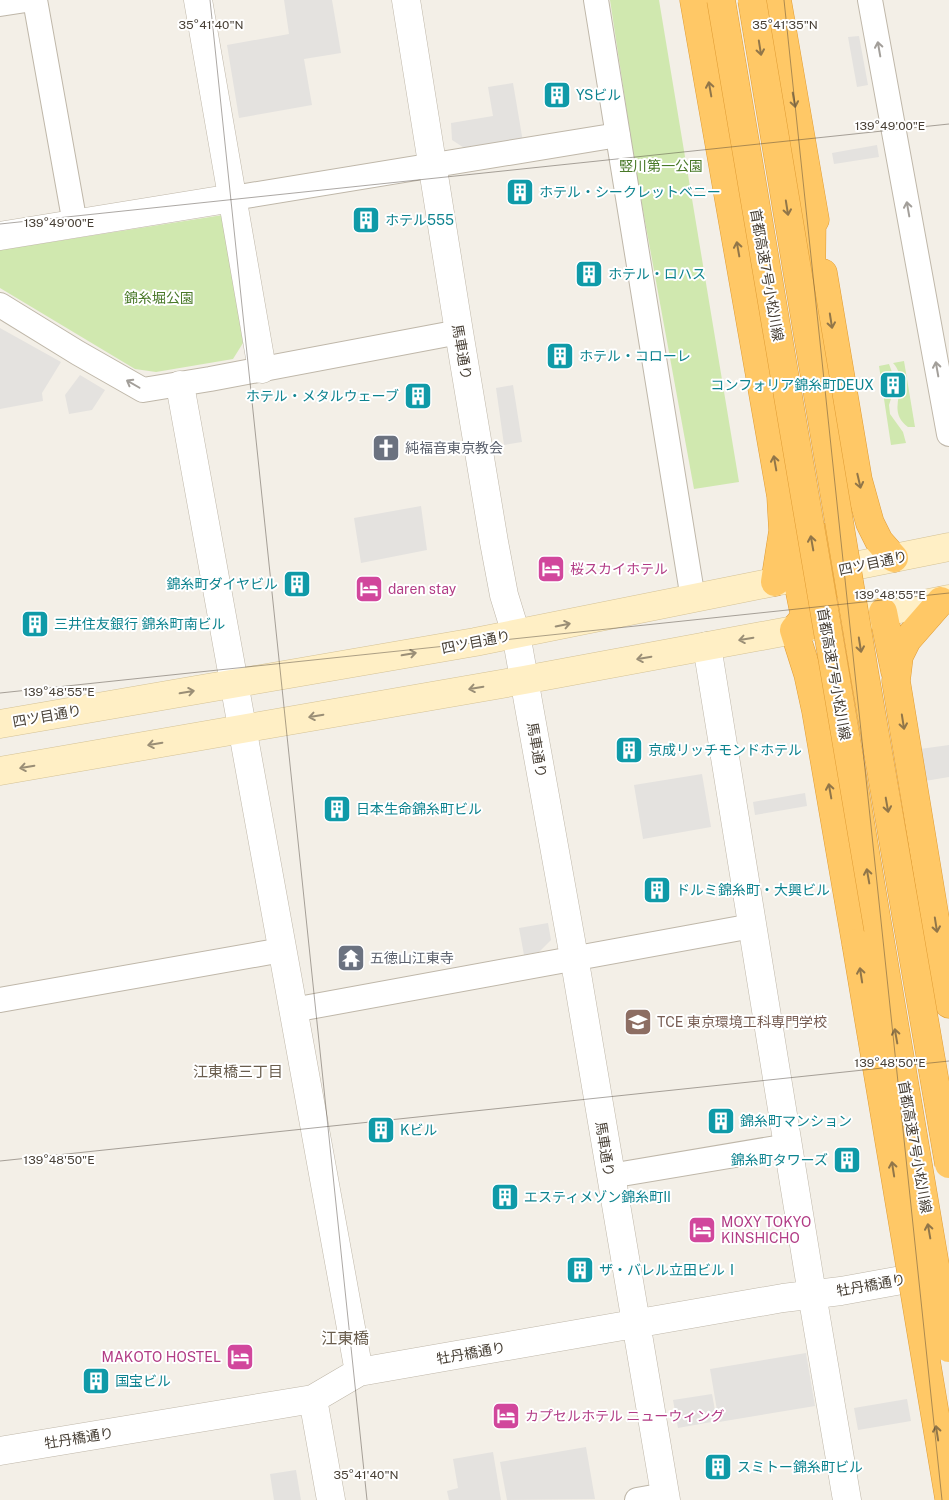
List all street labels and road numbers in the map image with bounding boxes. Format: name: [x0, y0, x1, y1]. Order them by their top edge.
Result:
street label: 首都高速7号小松川線: [747, 207, 787, 343]
street label: 馬車通り: [449, 323, 475, 381]
street label: 四ツ目通り: [837, 548, 909, 578]
street label: 首都高速7号小松川線: [814, 606, 854, 742]
street label: 四ツ目通り: [440, 627, 512, 657]
street label: 四ツ目通り: [11, 702, 83, 730]
street label: 馬車通り: [524, 721, 550, 779]
street label: 首都高速7号小松川線: [895, 1079, 935, 1215]
street label: 馬車通り: [593, 1120, 617, 1178]
street label: 牡丹橋通り: [835, 1271, 907, 1299]
street label: 牡丹橋通り: [435, 1339, 507, 1367]
street label: 牡丹橋通り: [43, 1425, 115, 1451]

